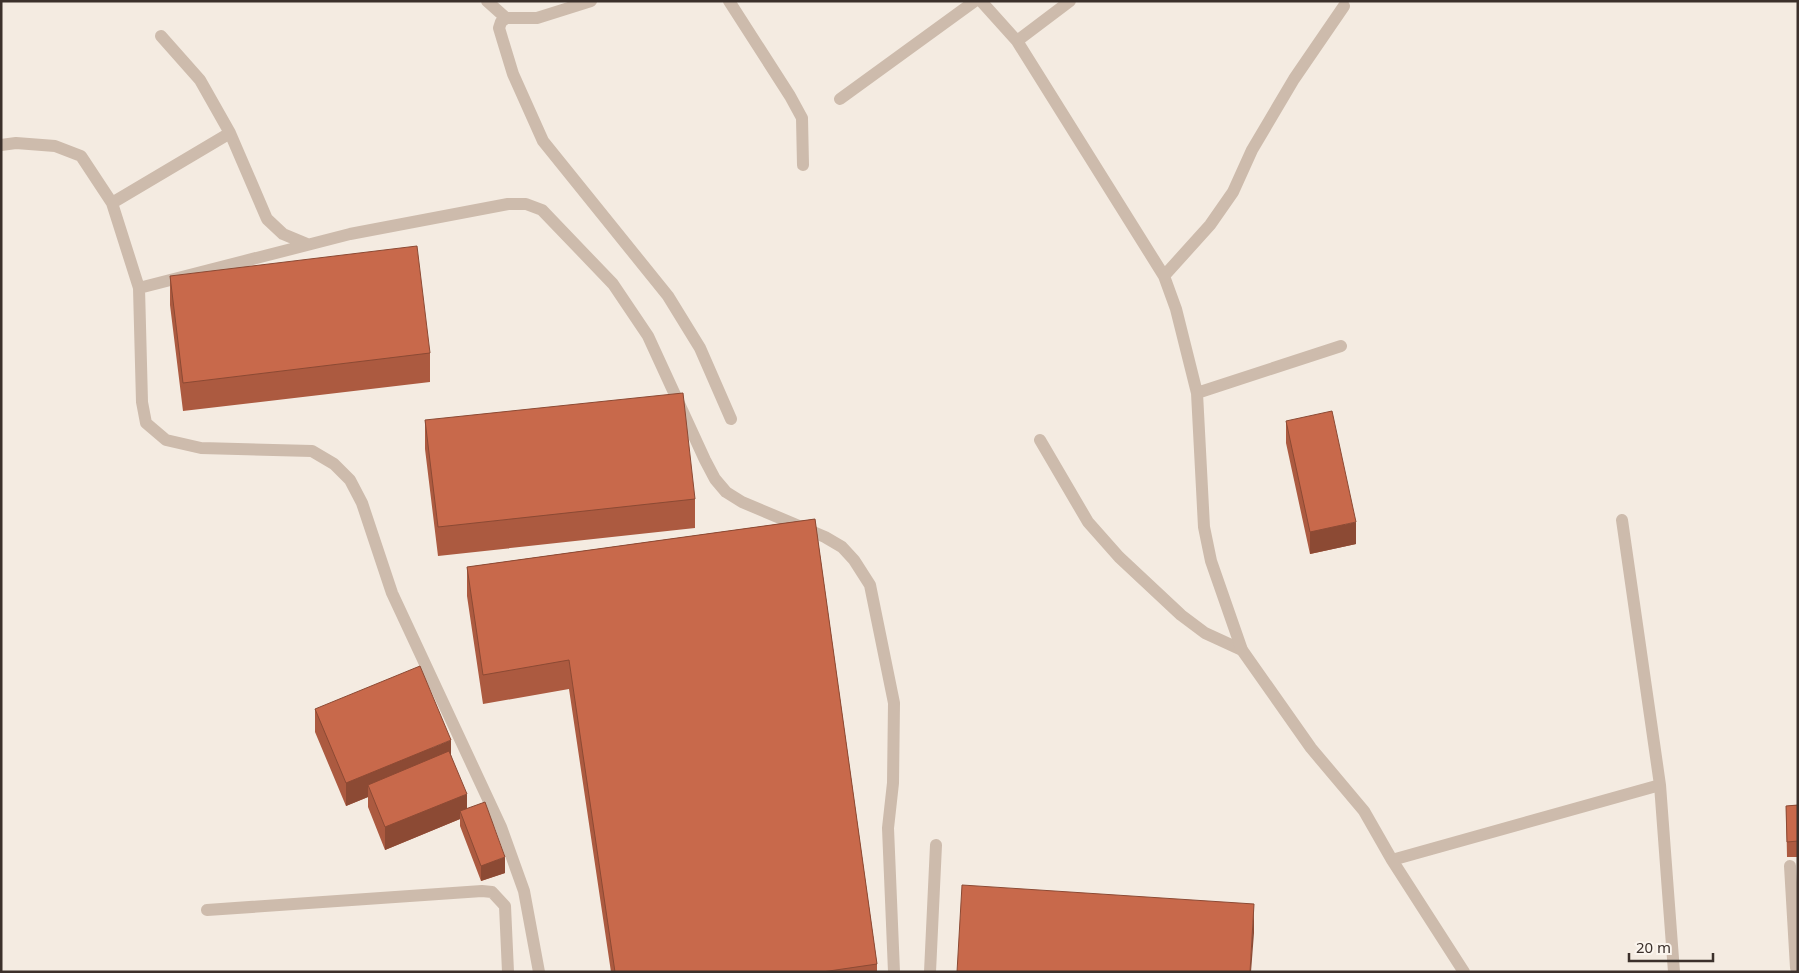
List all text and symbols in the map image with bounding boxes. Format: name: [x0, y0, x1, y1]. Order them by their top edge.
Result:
scale bar: [1629, 930, 1713, 962]
text: 20 m: [1636, 937, 1671, 957]

